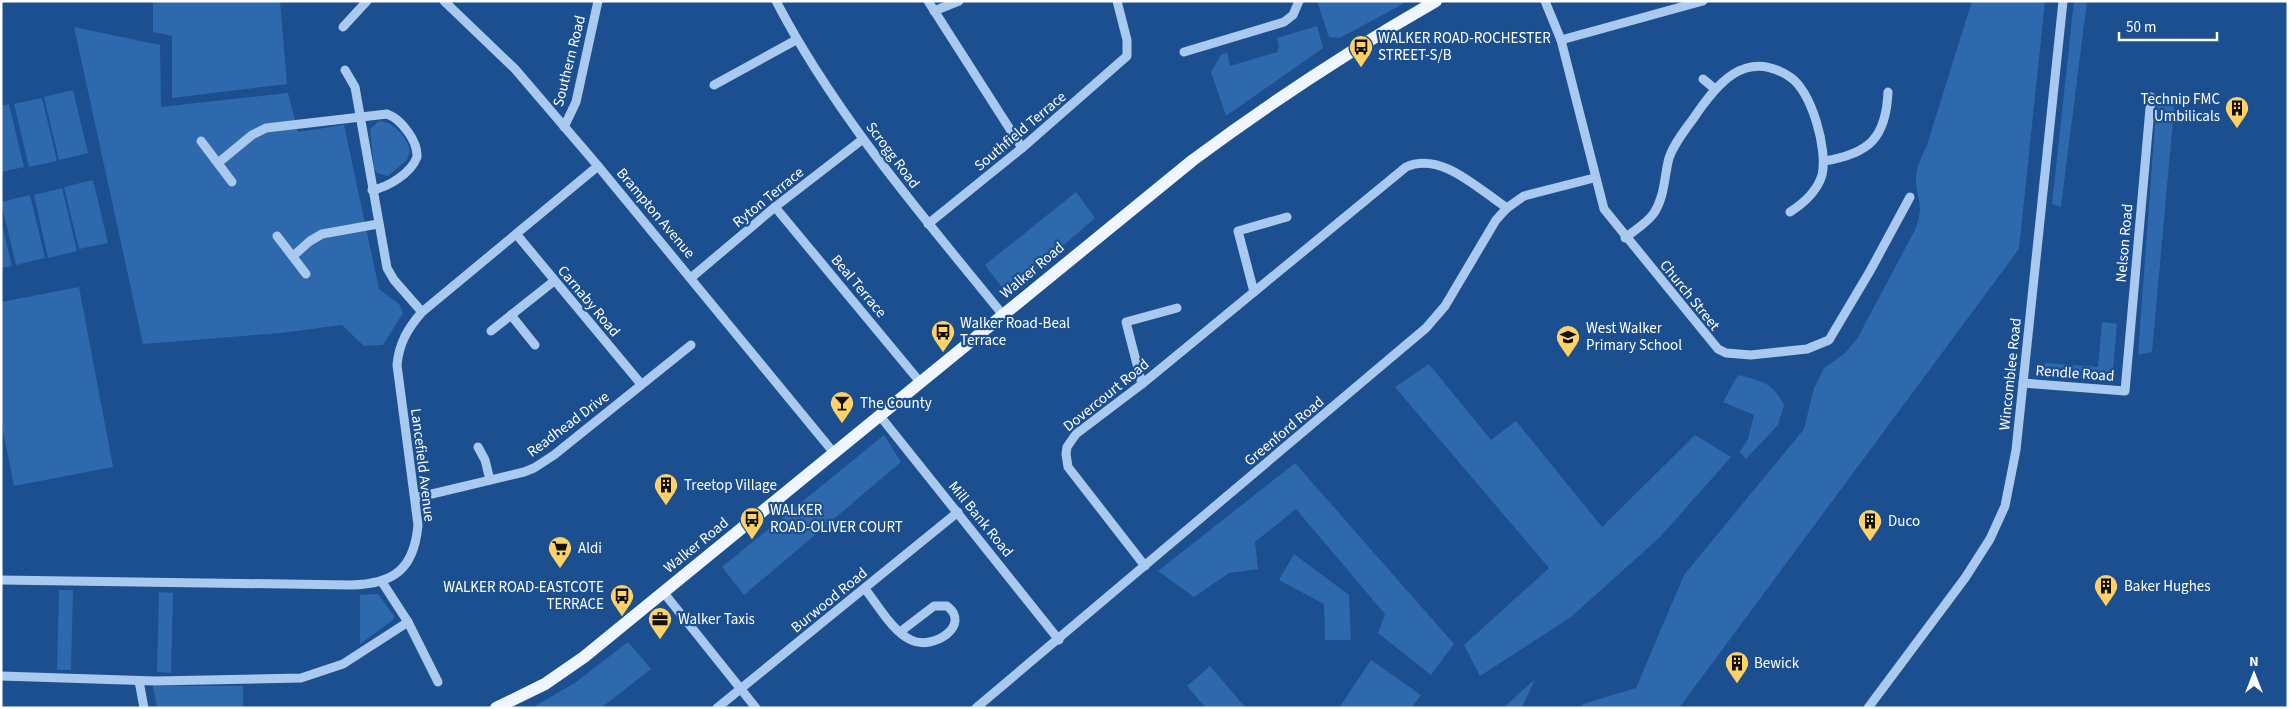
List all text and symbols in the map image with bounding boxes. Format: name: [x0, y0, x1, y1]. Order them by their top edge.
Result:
scale bar: [2119, 10, 2216, 42]
street label: Southern Road: [548, 13, 591, 109]
text: 50 m: [2126, 17, 2156, 38]
place label: WALKER ROAD-ROCHESTER STREET-S/B: [1378, 28, 1551, 66]
bus stop icon: WALKER ROAD-ROCHESTER STREET-S/B: [1348, 34, 1374, 68]
street label: Southfield Terrace: [970, 87, 1071, 176]
place label: Technip FMC Umbilicals: [2140, 89, 2220, 127]
building icon: Technip FMC Umbilicals: [2224, 95, 2250, 129]
street label: Scrogg Road: [861, 118, 925, 193]
street label: Ryton Terrace: [728, 162, 808, 233]
street label: Brampton Avenue: [612, 164, 700, 263]
street label: Nelson Road: [2111, 203, 2138, 283]
street label: Walker Road: [996, 237, 1069, 303]
street label: Beal Terrace: [826, 250, 891, 322]
street label: Church Street: [1655, 255, 1725, 335]
street label: Carnaby Road: [552, 261, 625, 342]
place label: Walker Road-Beal Terrace: [960, 313, 1070, 351]
street label: Wincomblee Road: [1994, 317, 2027, 431]
place label: West Walker Primary School: [1586, 318, 1682, 356]
bus stop icon: Walker Road-Beal Terrace: [930, 319, 956, 353]
school or university icon: West Walker Primary School: [1555, 324, 1581, 358]
street label: Dovercourt Road: [1059, 354, 1154, 437]
street label: Rendle Road: [2035, 360, 2115, 387]
street label: Readhead Drive: [523, 386, 614, 462]
bar icon: The County: [829, 390, 855, 424]
street label: Greenford Road: [1240, 392, 1329, 471]
place label: The County: [860, 393, 932, 414]
street label: Lancefield Avenue: [405, 407, 440, 523]
building icon: Treetop Village: [653, 472, 679, 506]
place label: Treetop Village: [684, 475, 777, 496]
street label: Mill Bank Road: [943, 477, 1018, 562]
place label: WALKER ROAD-OLIVER COURT: [770, 500, 903, 538]
bus stop icon: WALKER ROAD-OLIVER COURT: [739, 506, 765, 540]
building icon: Duco: [1857, 508, 1883, 542]
place label: Duco: [1888, 511, 1920, 532]
street label: Walker Road: [659, 513, 733, 578]
supermarket icon: Aldi: [547, 535, 573, 569]
place label: Aldi: [578, 538, 602, 559]
street label: Burwood Road: [787, 563, 872, 638]
building icon: Baker Hughes: [2093, 573, 2119, 607]
place label: Baker Hughes: [2124, 576, 2211, 597]
place label: WALKER ROAD-EASTCOTE TERRACE: [443, 577, 604, 615]
bus stop icon: WALKER ROAD-EASTCOTE TERRACE: [609, 583, 635, 617]
office icon: Walker Taxis: [647, 606, 673, 640]
place label: Walker Taxis: [678, 609, 755, 630]
north arrow: [2229, 649, 2279, 699]
building icon: Bewick: [1724, 650, 1750, 684]
text: N: [2249, 652, 2259, 672]
place label: Bewick: [1754, 653, 1800, 674]

